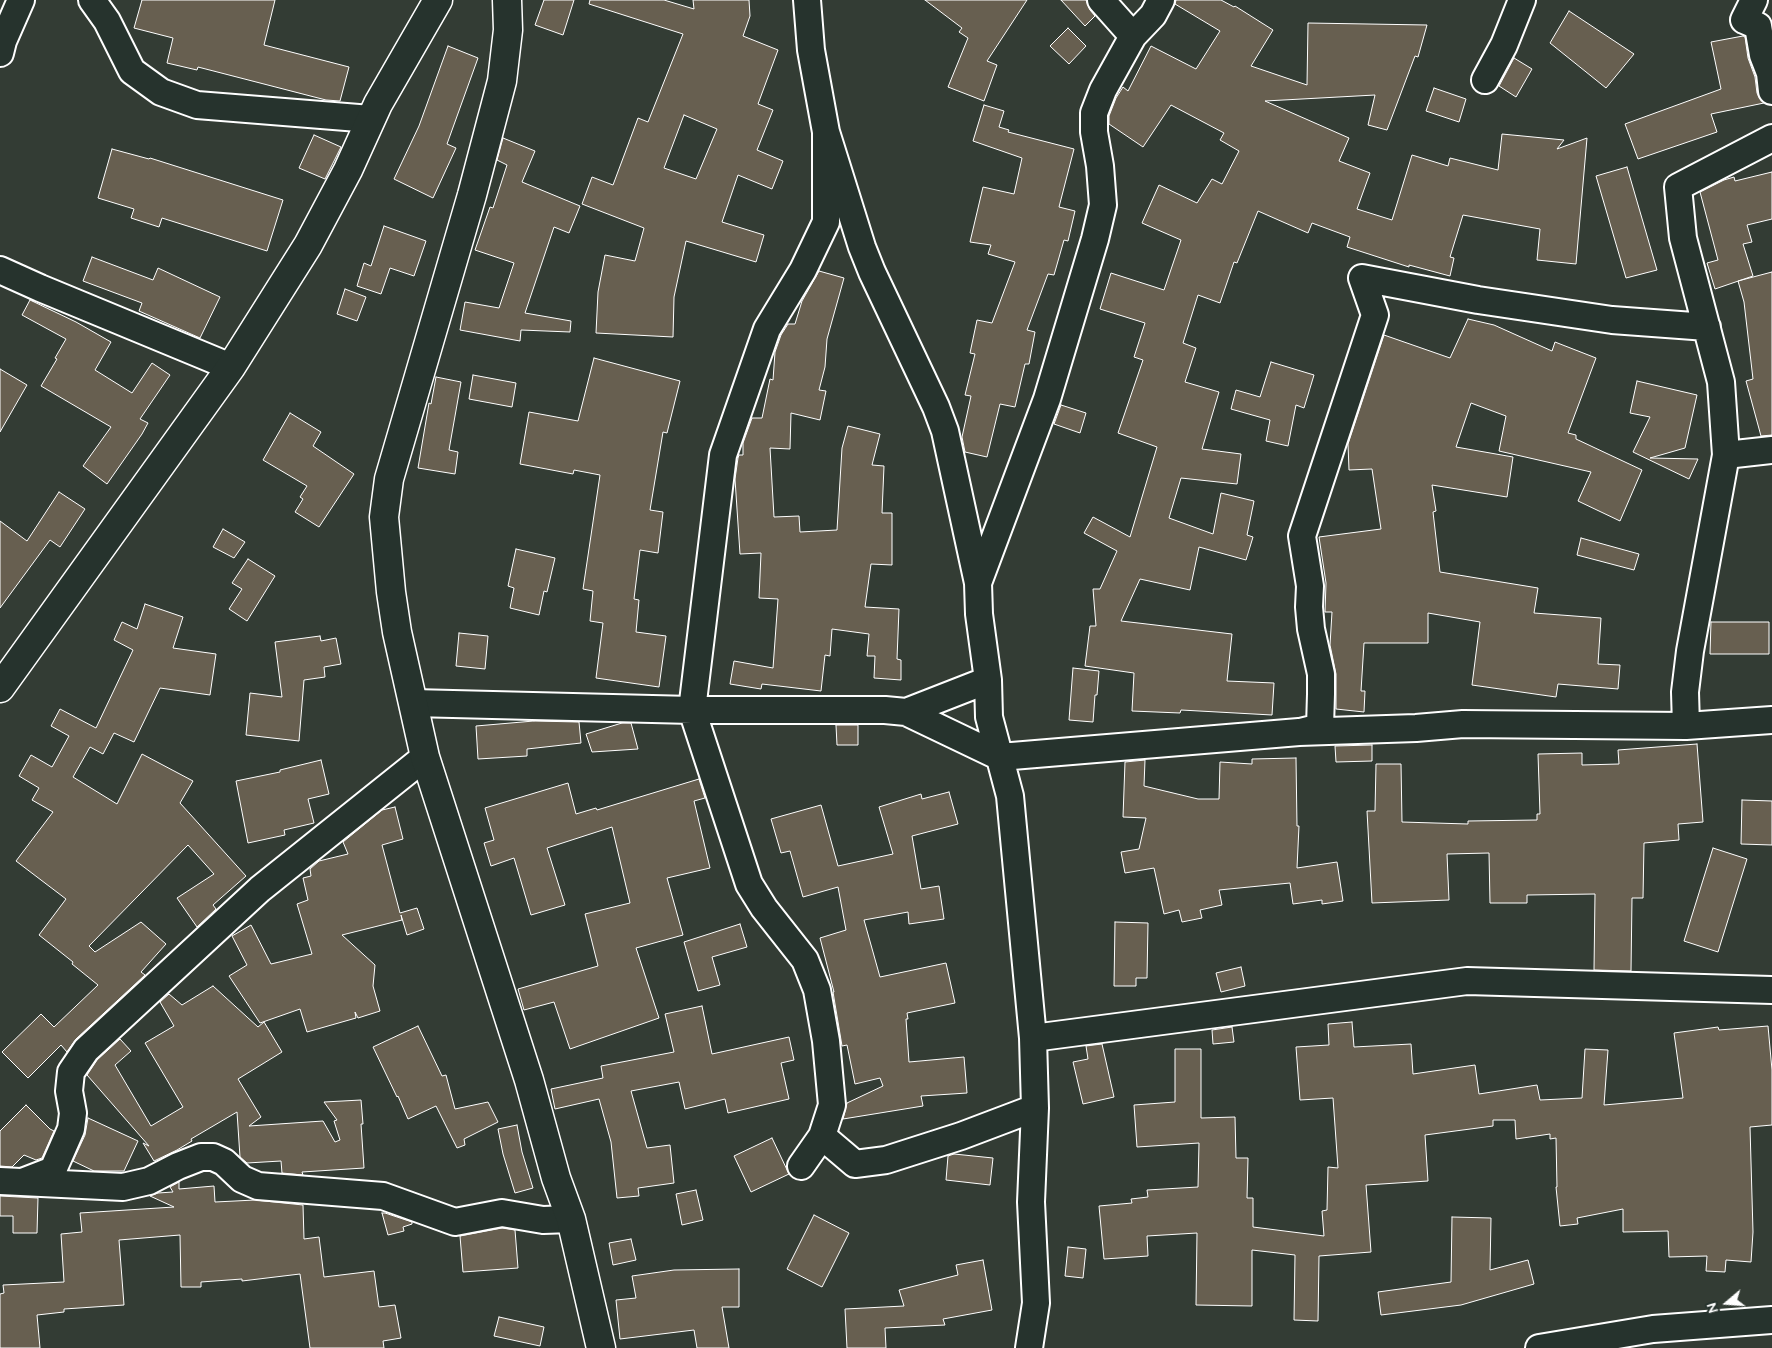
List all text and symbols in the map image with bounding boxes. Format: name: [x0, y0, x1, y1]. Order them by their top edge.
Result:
north arrow: [1702, 1278, 1752, 1328]
text: N: [1702, 1300, 1724, 1315]

